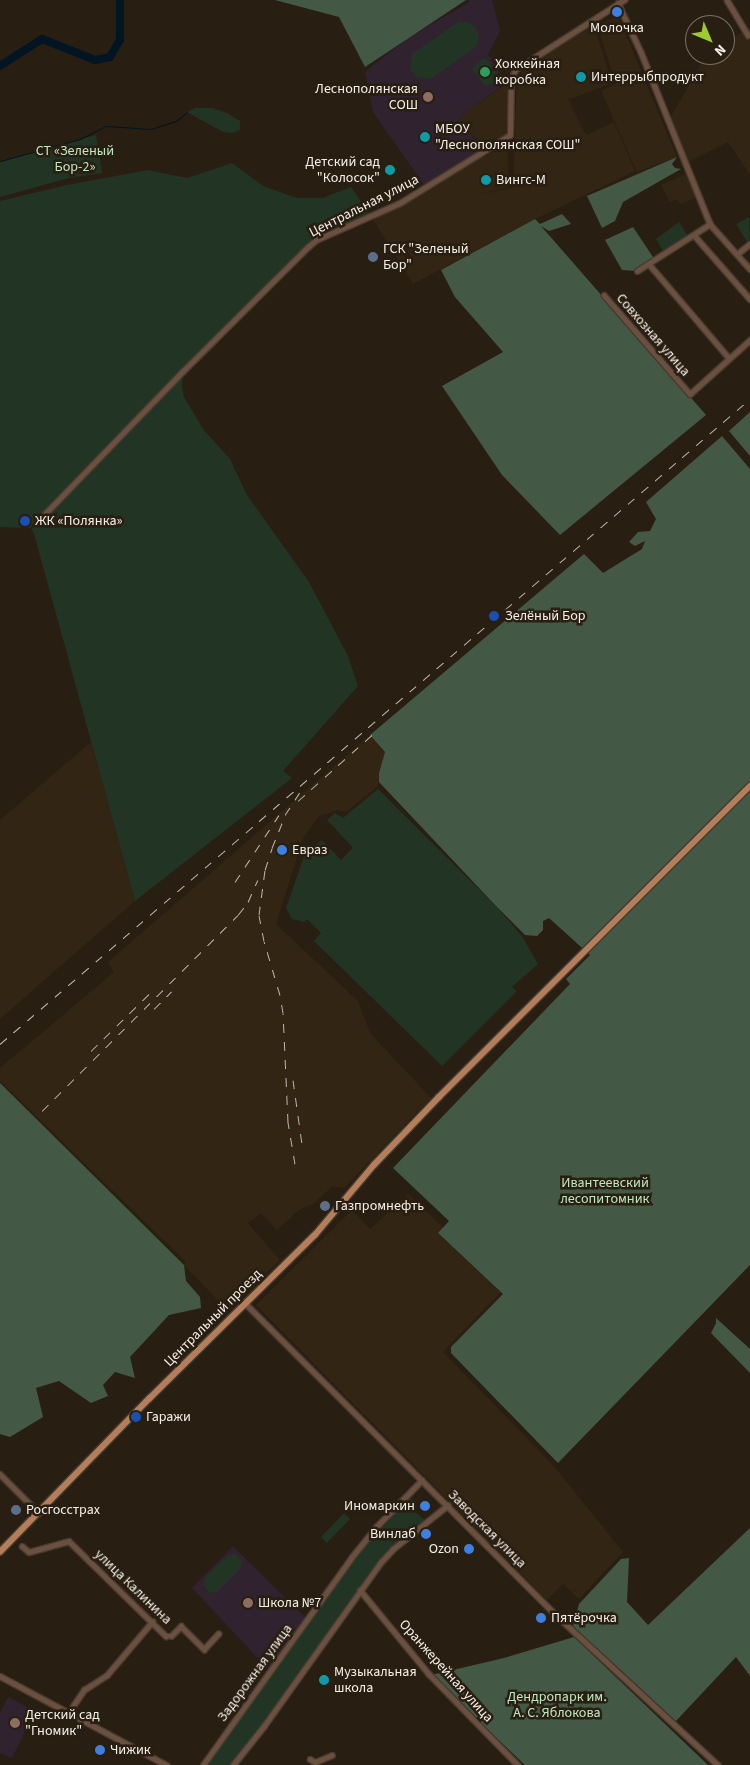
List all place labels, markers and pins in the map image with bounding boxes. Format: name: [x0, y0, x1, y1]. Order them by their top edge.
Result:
marker: Молочка: [611, 6, 623, 18]
place label: Молочка: [590, 20, 644, 36]
place label: Хоккейная коробка: [495, 56, 560, 88]
marker: Хоккейная коробка: [479, 66, 491, 78]
place label: Интеррыбпродукт: [591, 69, 704, 85]
marker: Интеррыбпродукт: [575, 71, 587, 83]
place label: Леснополянская СОШ: [315, 81, 418, 114]
marker: Леснополянская СОШ: [422, 91, 434, 103]
place label: МБОУ "Леснополянская СОШ": [435, 121, 581, 154]
marker: МБОУ "Леснополянская СОШ": [419, 131, 431, 143]
place label: Детский сад "Колосок": [305, 154, 380, 186]
marker: Детский сад "Колосок": [384, 164, 396, 176]
place label: Вингс-М: [496, 172, 546, 188]
marker: Вингс-М: [480, 174, 492, 186]
place label: ГСК "Зеленый Бор": [383, 241, 469, 274]
marker: ГСК "Зеленый Бор": [367, 251, 379, 263]
place label: ЖК «Полянка»: [35, 513, 123, 529]
marker: ЖК «Полянка»: [19, 515, 31, 527]
place label: Зелёный Бор: [505, 608, 586, 624]
marker: Зелёный Бор: [487, 609, 501, 623]
place label: Евраз: [292, 842, 328, 858]
marker: Евраз: [276, 844, 288, 856]
place label: Газпромнефть: [335, 1198, 424, 1214]
marker: Газпромнефть: [319, 1200, 331, 1212]
place label: Гаражи: [146, 1409, 191, 1425]
marker: Гаражи: [130, 1411, 142, 1423]
place label: Иномаркин: [344, 1498, 415, 1514]
marker: Иномаркин: [419, 1500, 431, 1512]
place label: Росгосстрах: [26, 1502, 100, 1518]
marker: Росгосстрах: [10, 1504, 22, 1516]
place label: Винлаб: [370, 1526, 416, 1542]
marker: Винлаб: [420, 1528, 432, 1540]
place label: Ozon: [429, 1541, 459, 1557]
marker: Ozon: [463, 1543, 475, 1555]
place label: Школа №7: [258, 1595, 321, 1611]
marker: Школа №7: [242, 1597, 254, 1609]
place label: Пятёрочка: [551, 1610, 617, 1626]
marker: Пятёрочка: [535, 1612, 547, 1624]
place label: Музыкальная школа: [334, 1664, 417, 1696]
marker: Музыкальная школа: [318, 1674, 330, 1686]
place label: Детский сад "Гномик": [25, 1707, 100, 1740]
marker: Детский сад "Гномик": [9, 1717, 21, 1729]
place label: Чижик: [110, 1742, 151, 1758]
marker: Чижик: [94, 1744, 106, 1756]

